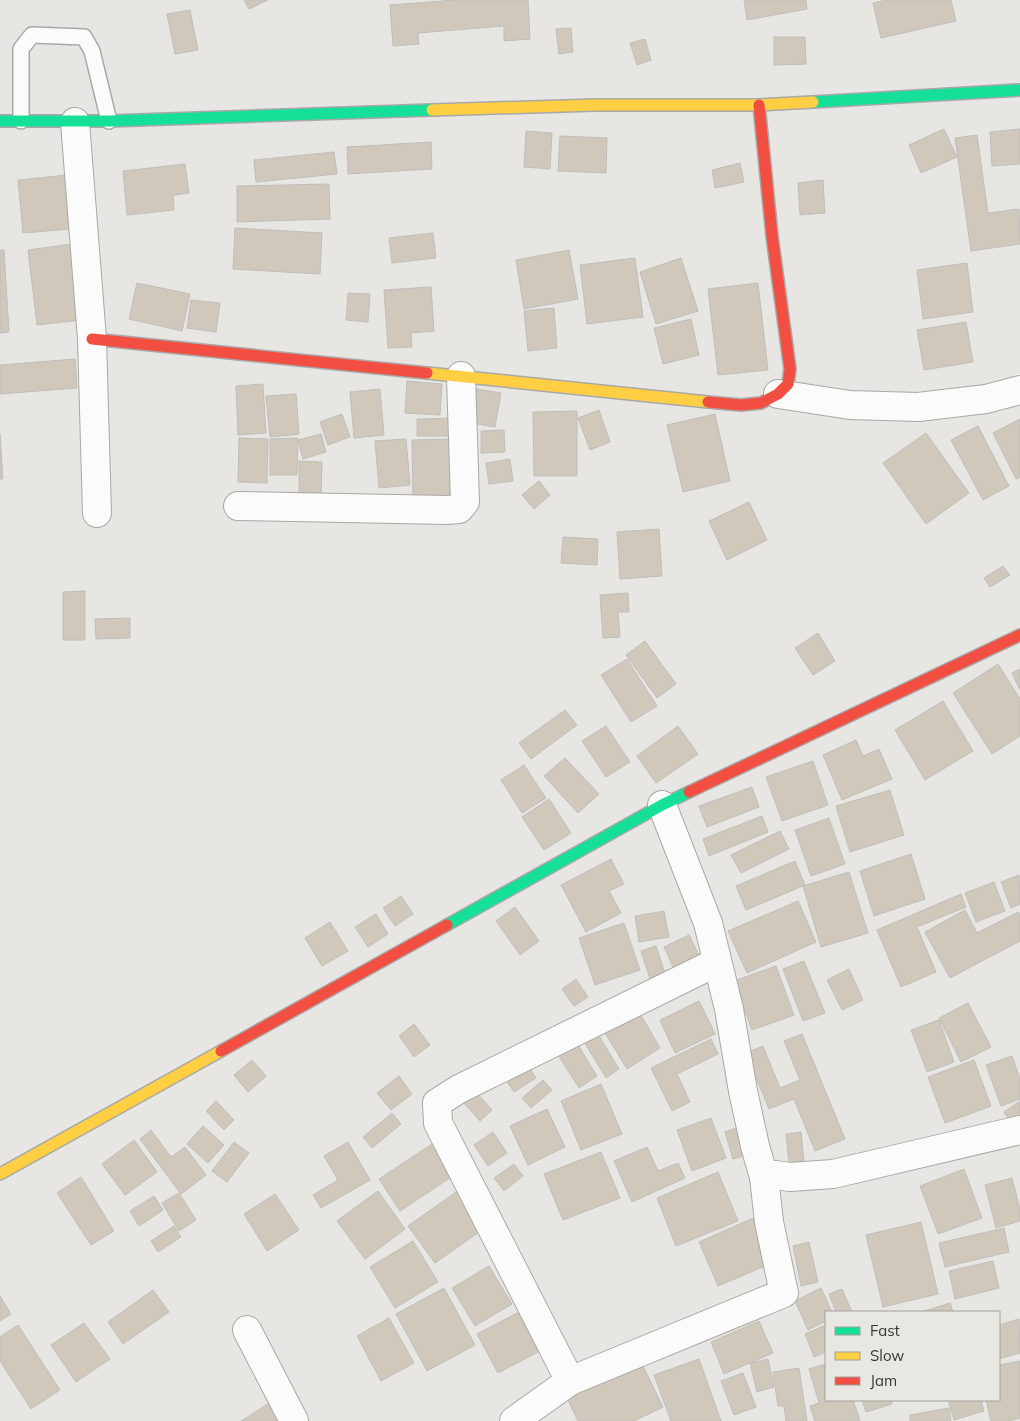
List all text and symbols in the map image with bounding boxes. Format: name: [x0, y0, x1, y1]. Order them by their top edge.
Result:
legend: [825, 1311, 1000, 1401]
text: Fast: [870, 1321, 900, 1340]
text: Slow: [870, 1346, 904, 1365]
text: Jam: [870, 1371, 897, 1390]

